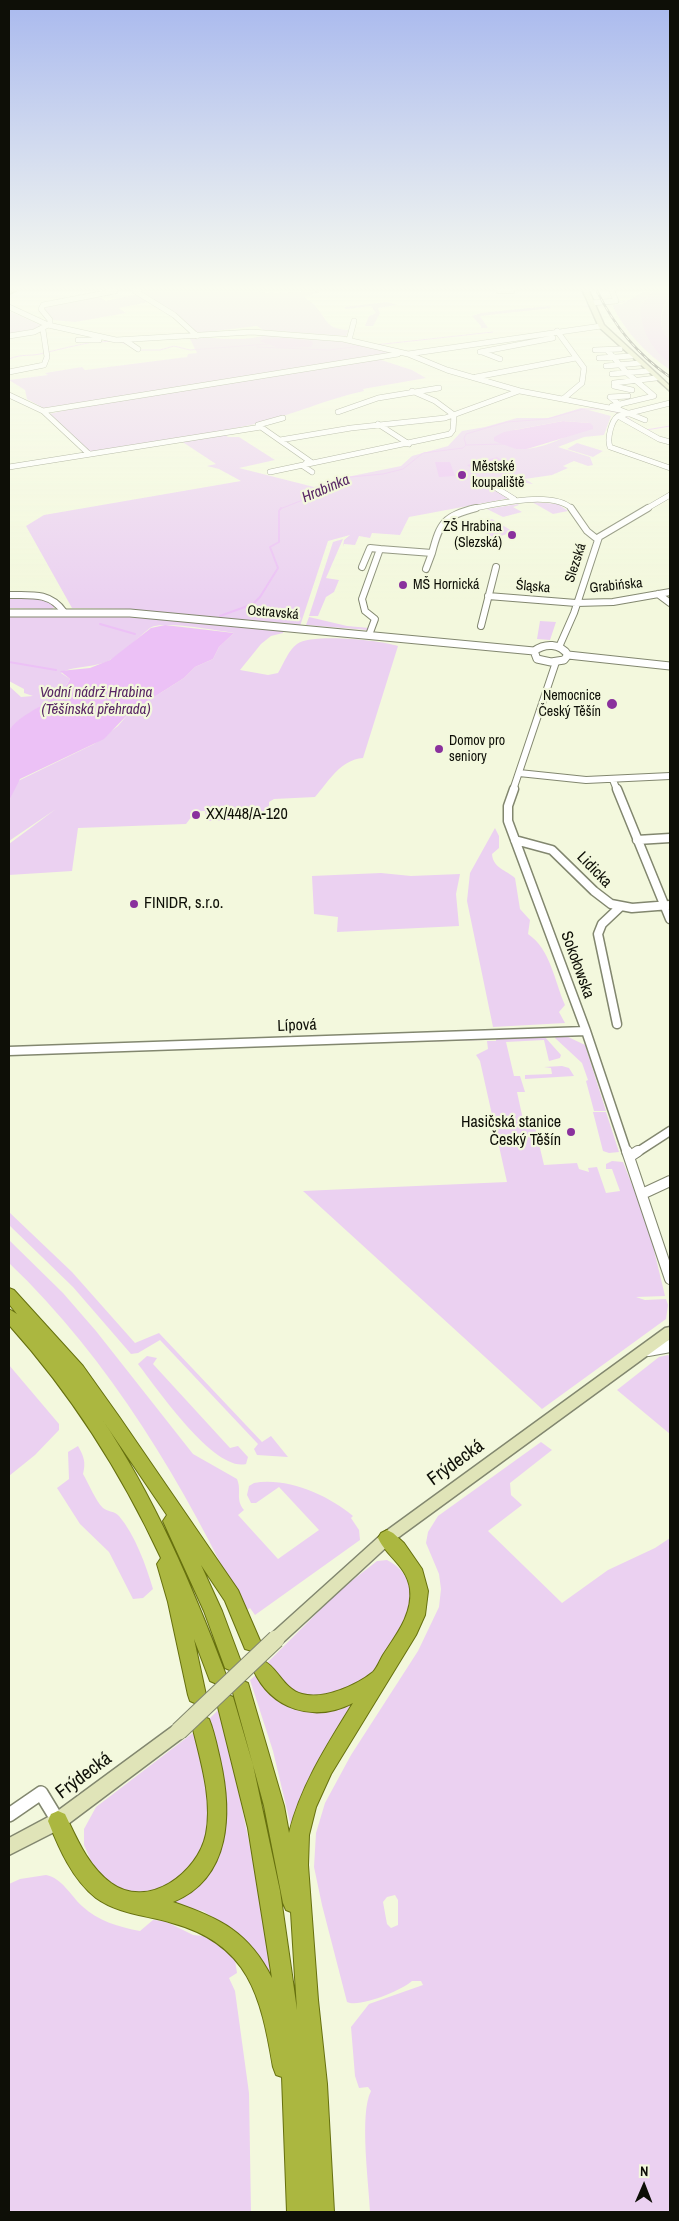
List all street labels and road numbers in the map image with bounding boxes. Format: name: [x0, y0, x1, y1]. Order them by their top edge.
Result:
street label: Slezská: [562, 541, 590, 585]
street label: Grabińska: [589, 575, 643, 597]
street label: Śląska: [515, 577, 551, 597]
street label: Ostravská: [247, 602, 299, 624]
street label: Lidicka: [572, 848, 616, 892]
street label: Sokołowska: [556, 929, 598, 1001]
street label: Lípová: [277, 1016, 317, 1036]
street label: Frýdecká: [423, 1435, 489, 1491]
street label: Frýdecká: [52, 1748, 116, 1804]

